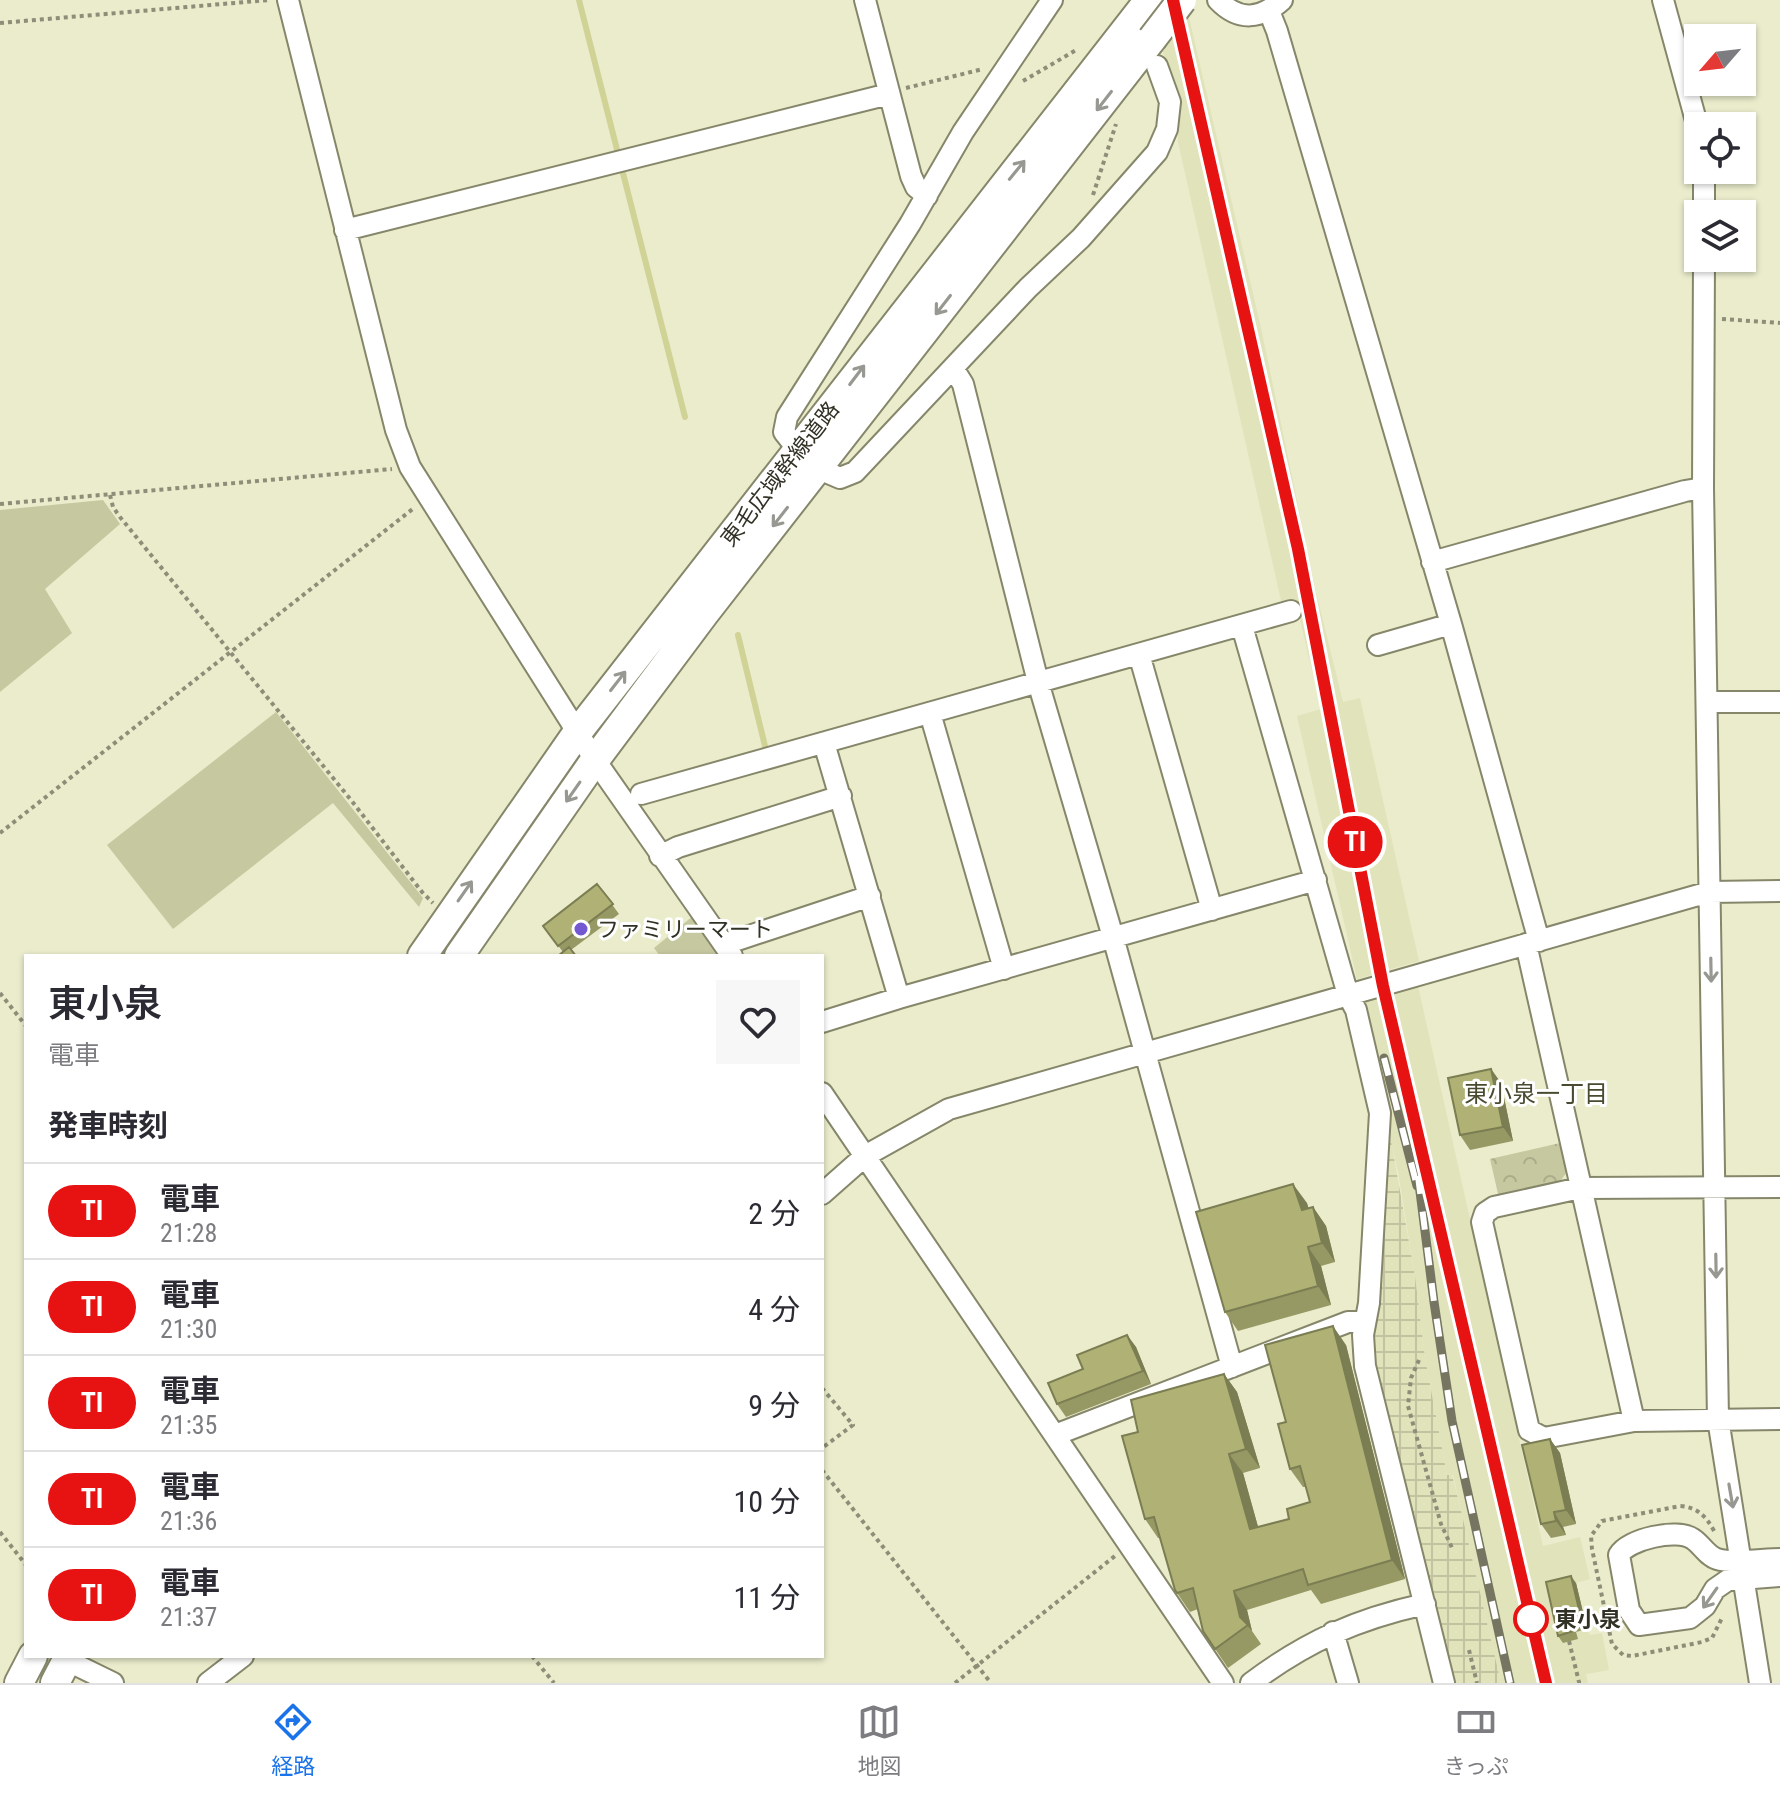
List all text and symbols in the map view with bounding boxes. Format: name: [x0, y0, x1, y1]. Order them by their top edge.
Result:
north arrow: [1684, 24, 1756, 96]
map controls: [1684, 24, 1756, 272]
one-way arrow: [1095, 90, 1113, 111]
button: locate: [1684, 112, 1756, 184]
one-way arrow: [1008, 160, 1025, 181]
button: layers: [1684, 200, 1756, 272]
one-way arrow: [935, 294, 952, 315]
one-way arrow: [848, 365, 865, 386]
street label: 東毛広域幹線道路: [716, 397, 844, 551]
one-way arrow: [772, 506, 789, 527]
one-way arrow: [609, 671, 627, 692]
one-way arrow: [565, 780, 581, 802]
line badge: TI: [1319, 816, 1391, 868]
text: TI: [1344, 825, 1366, 858]
one-way arrow: [457, 881, 473, 903]
place label: ファミリーマート: [597, 917, 773, 942]
marker: ファミリーマート: [572, 920, 590, 938]
one-way arrow: [1704, 956, 1719, 983]
button: heart: [716, 980, 800, 1064]
text: 東小泉: [48, 982, 162, 1026]
text: 電車: [48, 1040, 100, 1070]
district label: 東小泉一丁目: [1464, 1080, 1608, 1108]
text: 発車時刻: [48, 1108, 168, 1143]
text: 電車: [160, 1181, 220, 1216]
text: TI: [81, 1194, 103, 1227]
text: 2 分: [748, 1196, 800, 1231]
text: 21:28: [160, 1218, 217, 1248]
one-way arrow: [1708, 1252, 1723, 1279]
text: 電車: [160, 1277, 220, 1312]
text: TI: [81, 1290, 103, 1323]
text: 4 分: [748, 1292, 800, 1327]
text: 21:30: [160, 1314, 217, 1344]
text: 電車: [160, 1373, 220, 1408]
text: TI: [81, 1386, 103, 1419]
text: 9 分: [748, 1388, 800, 1423]
text: 21:35: [160, 1410, 217, 1440]
text: 電車: [160, 1469, 220, 1504]
text: TI: [81, 1482, 103, 1515]
one-way arrow: [1724, 1483, 1739, 1509]
text: 10 分: [733, 1484, 800, 1519]
text: 21:36: [160, 1506, 217, 1536]
text: 電車: [160, 1565, 220, 1600]
text: TI: [81, 1578, 103, 1611]
text: 11 分: [733, 1580, 800, 1615]
one-way arrow: [1702, 1586, 1718, 1608]
text: 21:37: [160, 1602, 217, 1632]
marker: 東小泉: [1514, 1602, 1548, 1636]
place label: 東小泉: [1555, 1607, 1621, 1632]
tab: 経路: [271, 1700, 315, 1780]
tab: 地図: [857, 1700, 901, 1780]
tab: きっぷ: [1444, 1700, 1509, 1780]

